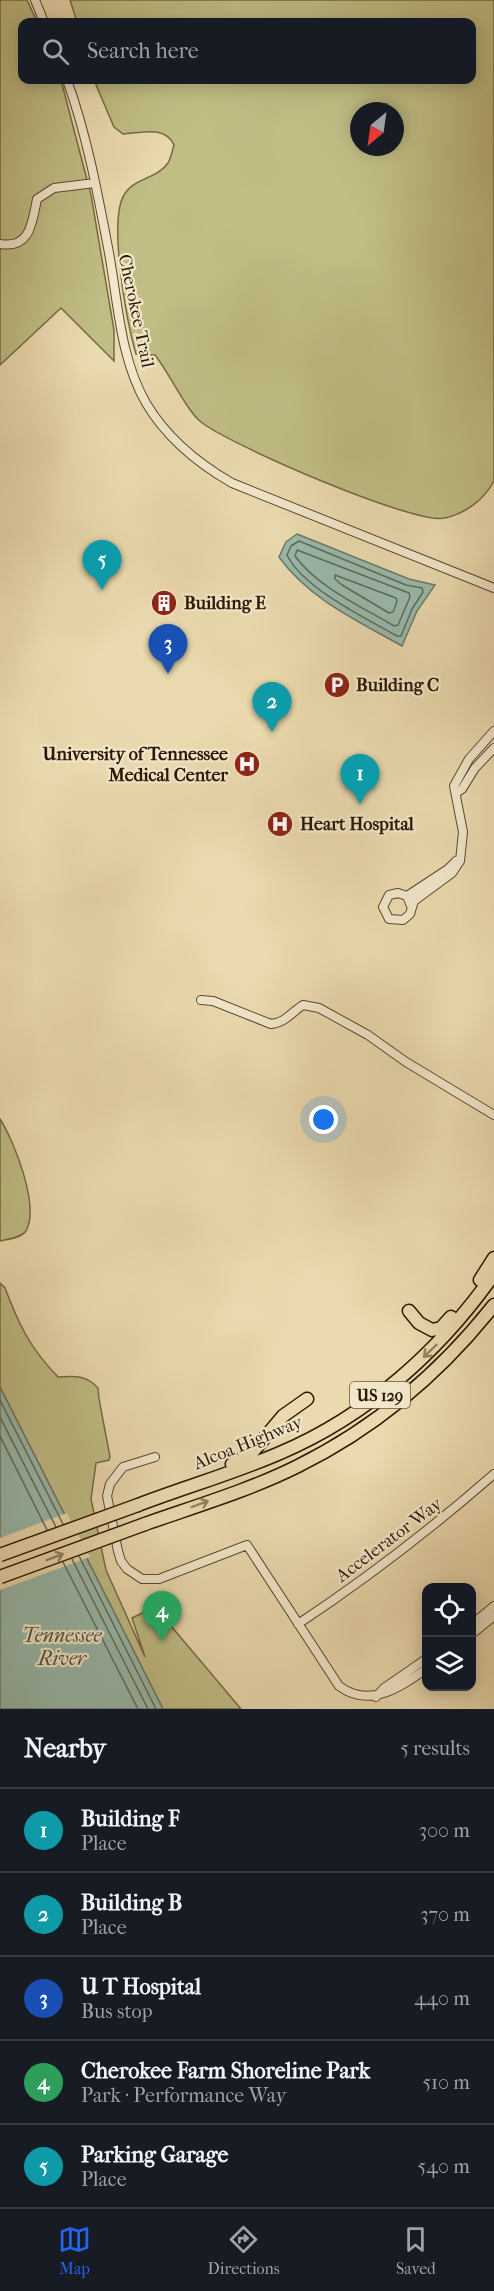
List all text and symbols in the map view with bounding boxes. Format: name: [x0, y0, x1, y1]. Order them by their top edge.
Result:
search box: [18, 18, 476, 84]
icon: search: [39, 35, 72, 68]
text: Search here: [87, 38, 199, 64]
north arrow: [350, 102, 404, 156]
street label: Cherokee Trail: [114, 252, 158, 370]
pin: 5: [82, 540, 122, 590]
building icon: Building E: [149, 588, 179, 618]
place label: Building E: [184, 593, 266, 614]
pin: 3: [148, 624, 188, 674]
parking icon: Building C: [322, 670, 352, 700]
place label: Building C: [356, 675, 439, 696]
pin: 2: [252, 682, 292, 732]
place label: University of Tennessee Medical Center: [41, 744, 228, 786]
hospital icon: University of Tennessee Medical Center: [232, 749, 262, 779]
pin: 1: [340, 754, 380, 804]
hospital icon: Heart Hospital: [265, 809, 295, 839]
place label: Heart Hospital: [300, 814, 415, 835]
your location: [309, 1105, 338, 1134]
one-way arrow: [422, 1343, 437, 1358]
road number: US 129: [350, 1382, 410, 1408]
street label: Alcoa Highway: [190, 1411, 307, 1475]
street label: Accelerator Way: [331, 1493, 447, 1587]
one-way arrow: [190, 1498, 209, 1509]
one-way arrow: [45, 1551, 64, 1562]
map controls: [422, 1583, 476, 1691]
button: locate: [422, 1583, 476, 1637]
pin: 4: [142, 1592, 182, 1641]
water label: Tennessee River: [22, 1624, 103, 1670]
button: layers: [422, 1637, 476, 1691]
text: Nearby: [24, 1733, 106, 1764]
text: 5 results: [400, 1737, 470, 1760]
text: Building F: [81, 1806, 180, 1832]
text: 1: [40, 1819, 47, 1842]
text: 300 m: [419, 1819, 470, 1842]
text: Place: [81, 1832, 127, 1855]
text: Building B: [81, 1890, 182, 1916]
text: 2: [38, 1903, 49, 1926]
text: 370 m: [420, 1903, 470, 1926]
text: Place: [81, 1916, 127, 1939]
text: U T Hospital: [81, 1974, 201, 2000]
text: 3: [39, 1987, 48, 2010]
text: 440 m: [414, 1987, 470, 2010]
text: Bus stop: [81, 2000, 153, 2023]
text: Cherokee Farm Shoreline Park: [81, 2058, 370, 2084]
text: 4: [38, 2071, 49, 2094]
text: 510 m: [422, 2071, 470, 2094]
text: Park · Performance Way: [81, 2084, 286, 2107]
text: Parking Garage: [81, 2142, 228, 2168]
text: 5: [39, 2155, 48, 2178]
text: 540 m: [418, 2155, 470, 2178]
text: Place: [81, 2168, 127, 2191]
tab: Map: [58, 2223, 91, 2278]
tab: Directions: [208, 2223, 280, 2278]
tab: Saved: [396, 2223, 436, 2278]

